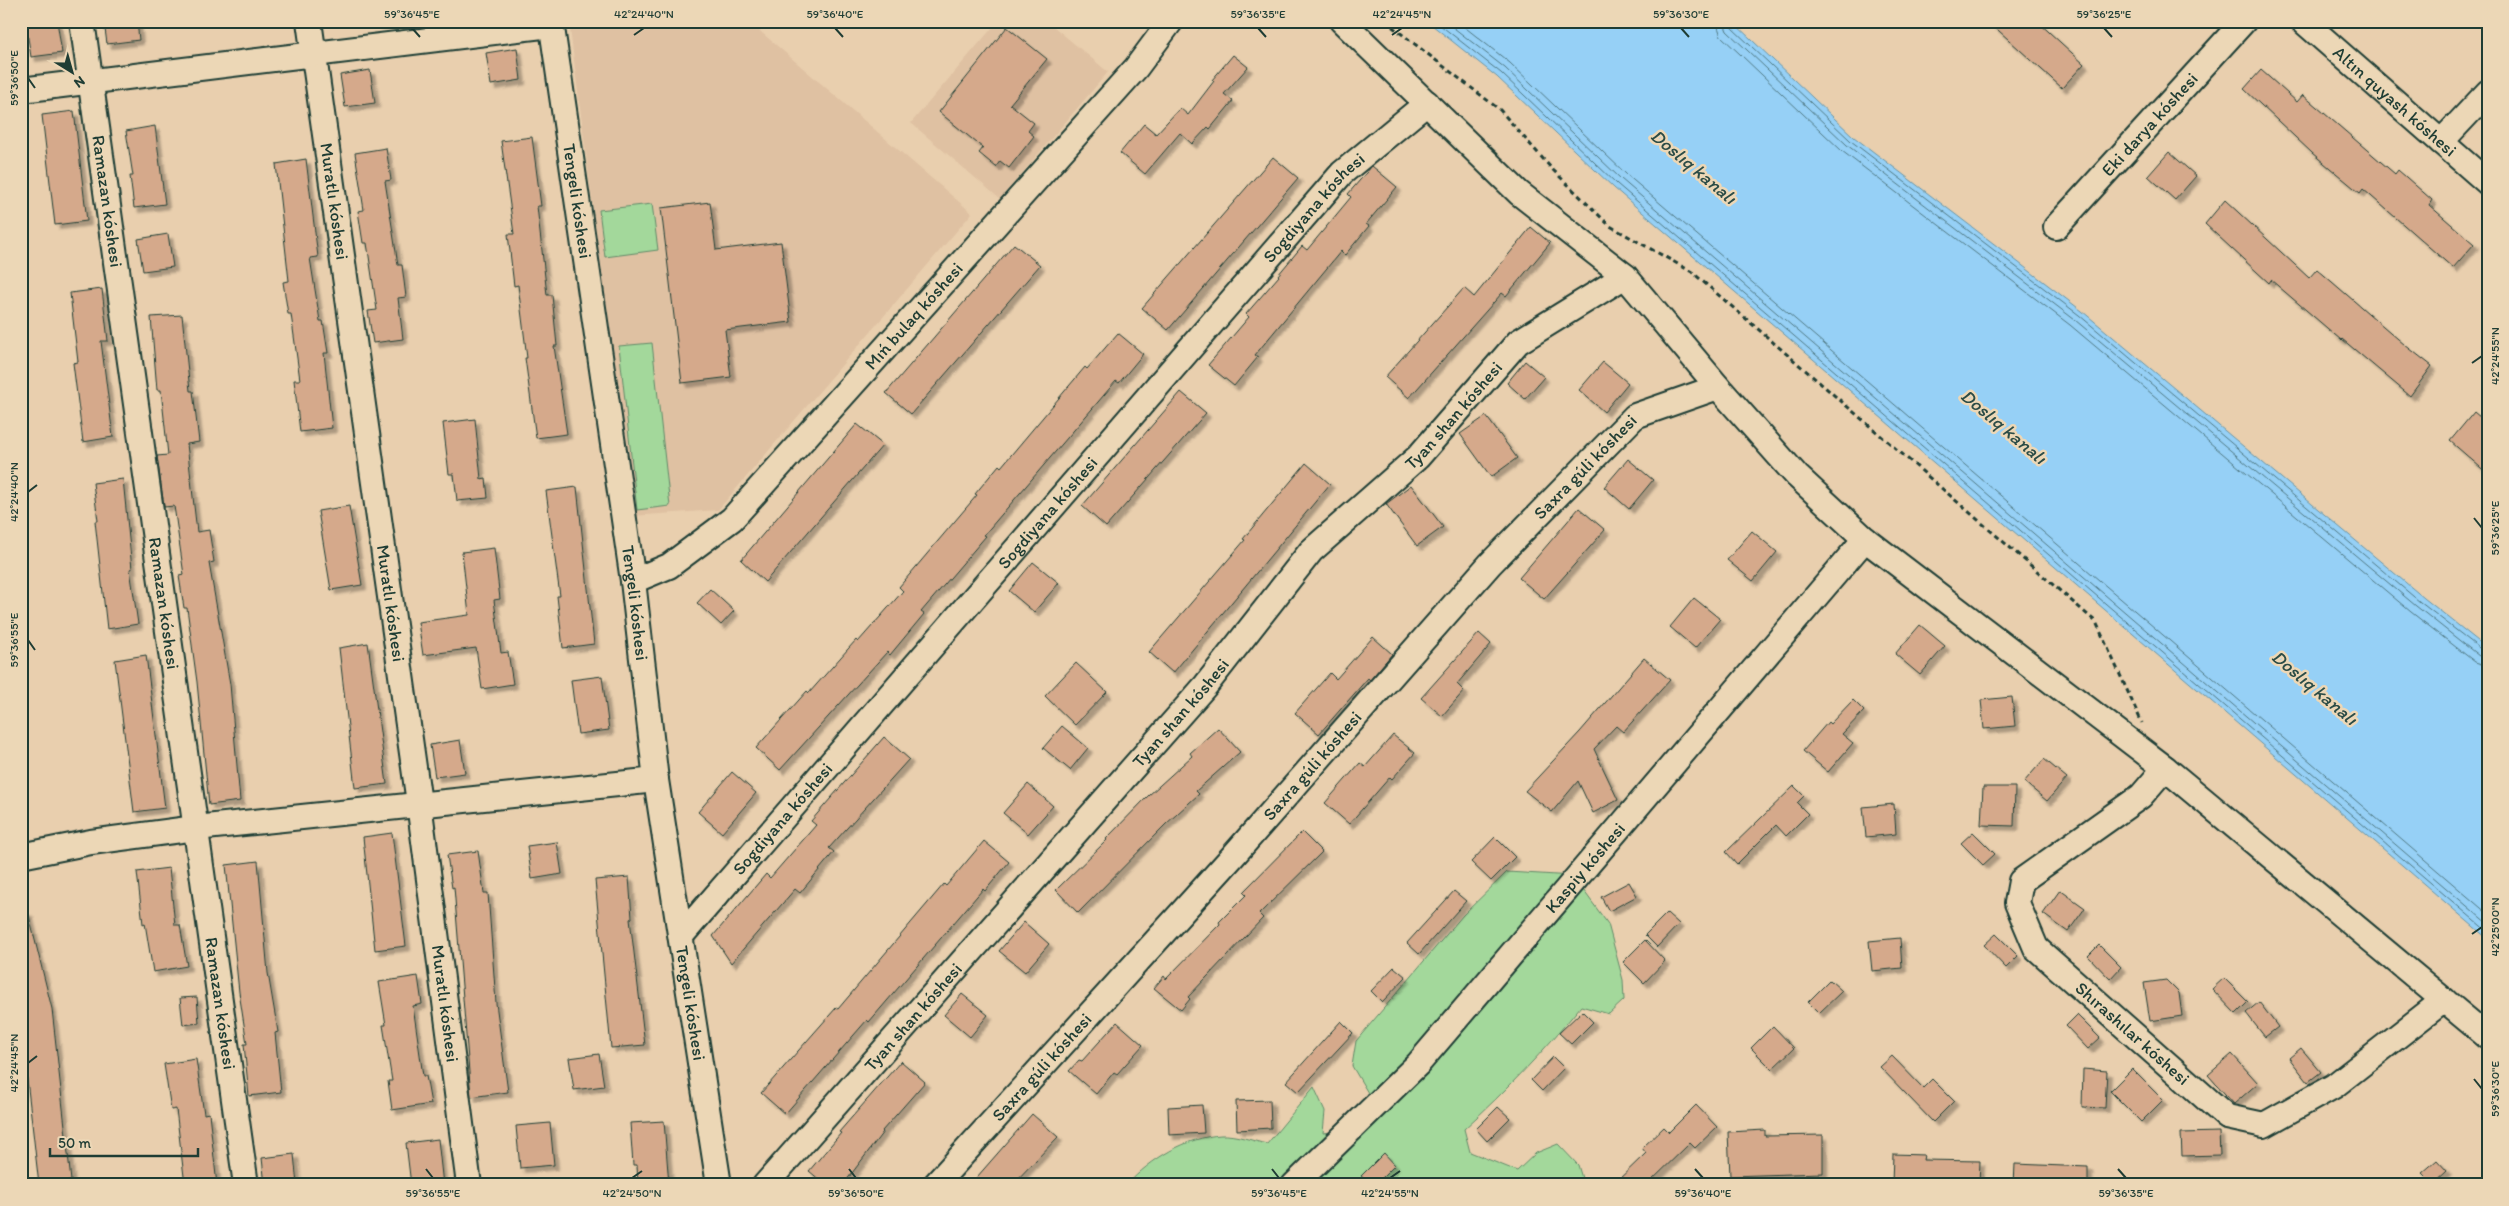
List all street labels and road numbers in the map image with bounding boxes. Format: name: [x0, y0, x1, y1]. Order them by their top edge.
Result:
street label: Altın quyash kóshesi: [2328, 41, 2461, 161]
street label: Eki darya kóshesi: [2097, 68, 2203, 181]
street label: Ramazan kóshesi: [87, 134, 128, 269]
street label: Muratlı kóshesi: [315, 141, 353, 261]
street label: Tengeli kóshesi: [558, 142, 597, 260]
street label: Sogdiyana kóshesi: [1258, 148, 1369, 267]
street label: Mıń bulaq kóshesi: [860, 258, 968, 374]
street label: Tyan shan kóshesi: [1400, 357, 1507, 474]
street label: Saxra gúli kóshesi: [1529, 410, 1642, 524]
street label: Sogdiyana kóshesi: [993, 452, 1102, 573]
street label: Ramazan kóshesi: [144, 536, 184, 671]
street label: Muratlı kóshesi: [372, 543, 410, 663]
street label: Tengeli kóshesi: [617, 544, 653, 662]
street label: Tyan shan kóshesi: [1127, 654, 1234, 772]
street label: Saxra gúli kóshesi: [1258, 707, 1366, 825]
street label: Sogdiyana kóshesi: [728, 758, 837, 880]
street label: Kaspiy kóshesi: [1540, 818, 1630, 918]
street label: Ramazan kóshesi: [200, 936, 241, 1071]
street label: Muratlı kóshesi: [427, 944, 464, 1064]
street label: Tengeli kóshesi: [671, 944, 710, 1062]
street label: Tyan shan kóshesi: [860, 958, 967, 1076]
street label: Shırashılar kóshesi: [2071, 977, 2194, 1090]
street label: Saxra gúli kóshesi: [987, 1008, 1096, 1126]

